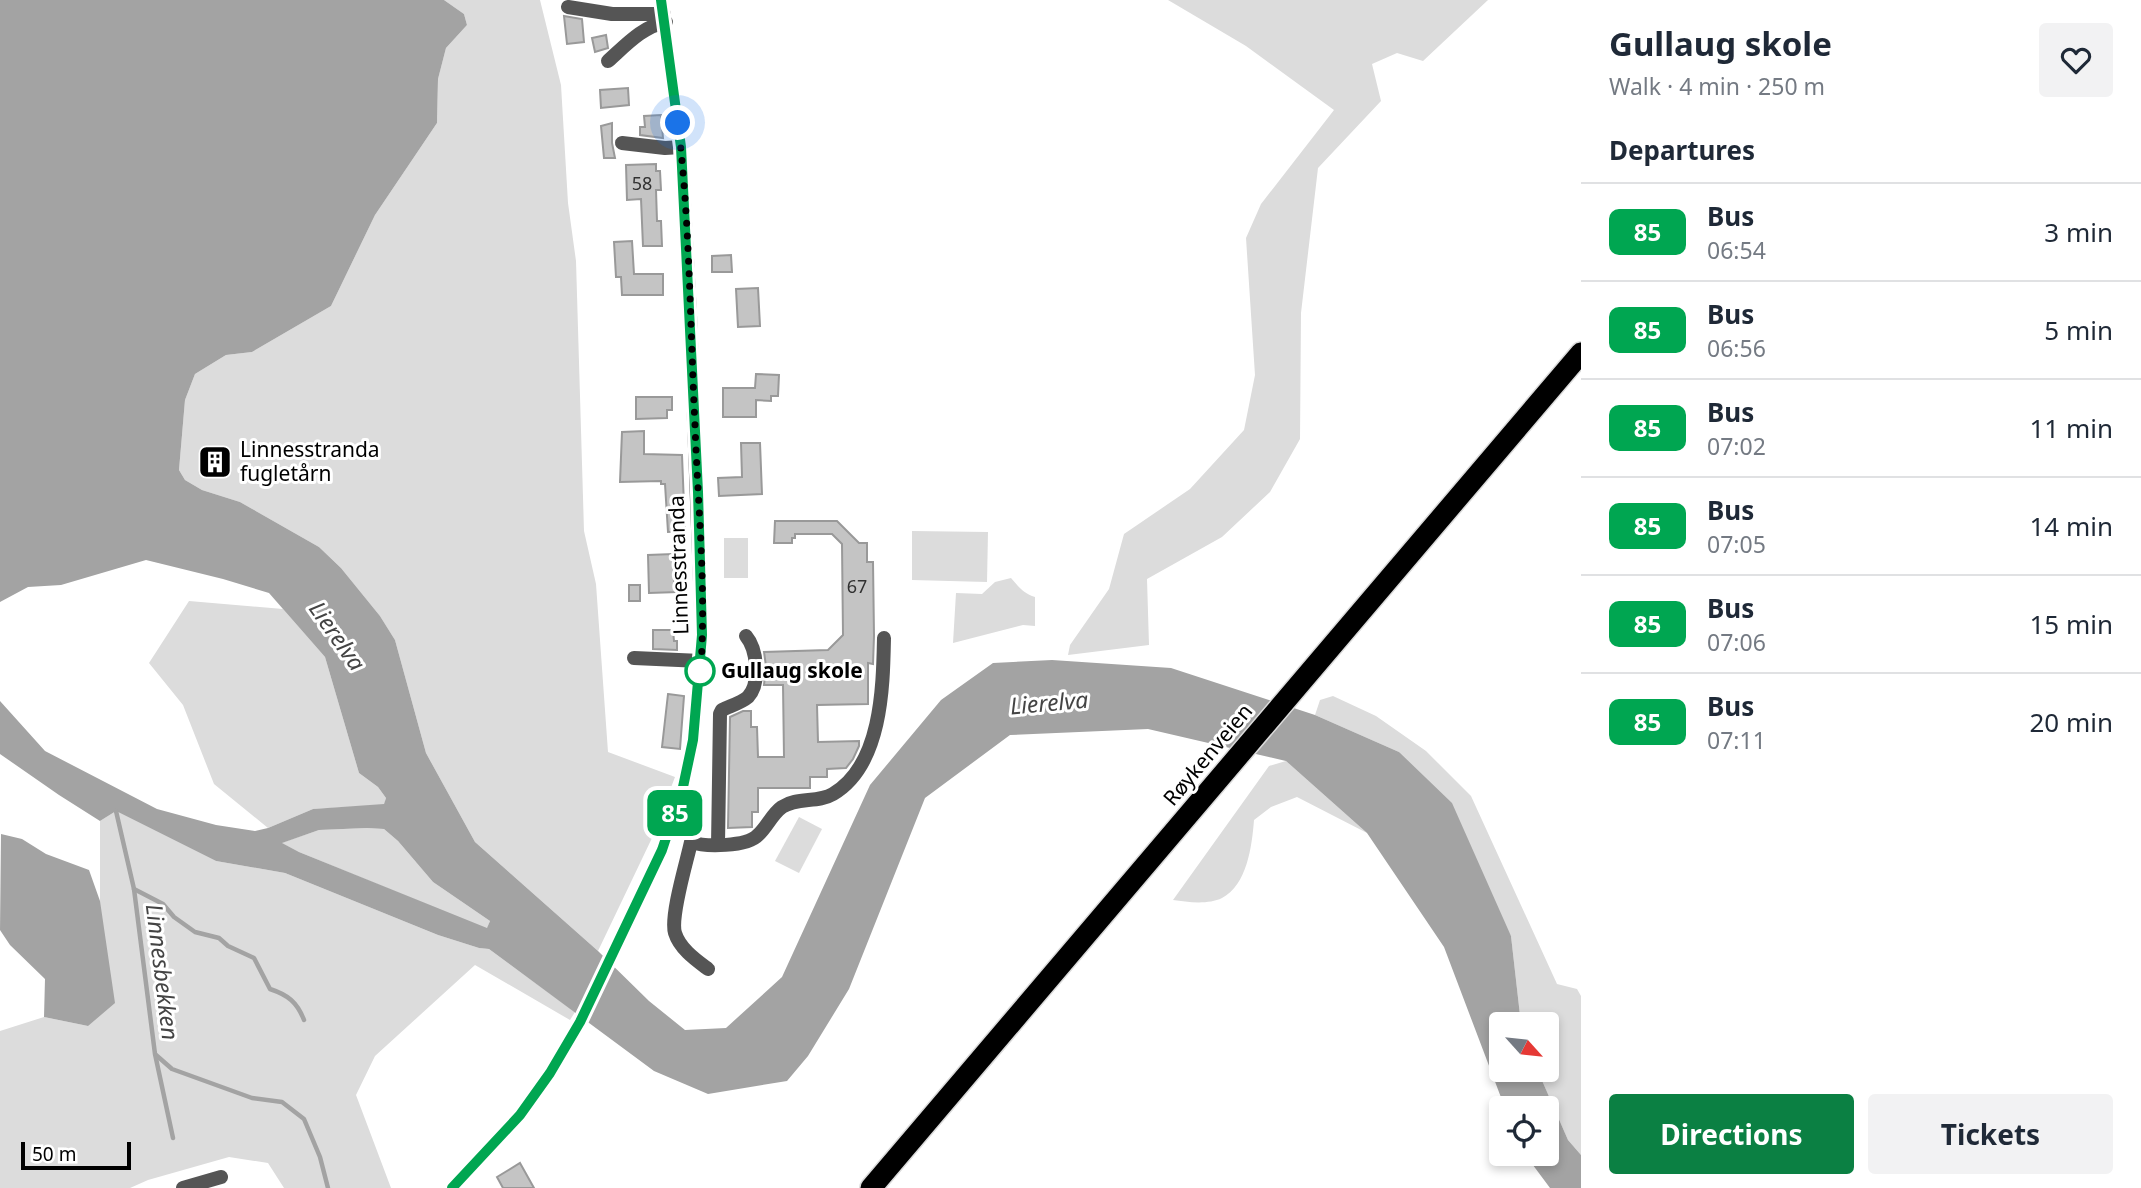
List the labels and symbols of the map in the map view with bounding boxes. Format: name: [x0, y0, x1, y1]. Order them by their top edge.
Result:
your location: [660, 105, 695, 140]
house number: 58: [632, 171, 652, 195]
place label: Linnesstranda fugletårn: [240, 435, 380, 487]
building icon: Linnesstranda fugletårn: [196, 443, 234, 481]
street label: Linnesstranda: [662, 495, 694, 635]
house number: 67: [847, 574, 867, 598]
water label: Lierelva: [302, 594, 373, 677]
marker: Gullaug skole: [685, 656, 715, 686]
place label: Gullaug skole: [721, 656, 863, 684]
water label: Lierelva: [1009, 683, 1089, 721]
street label: Røykenveien: [1156, 698, 1258, 811]
line badge: 85: [644, 790, 706, 836]
water label: Linnesbekken: [139, 902, 187, 1042]
north arrow: [1489, 1012, 1559, 1082]
scale bar: [21, 1139, 131, 1171]

